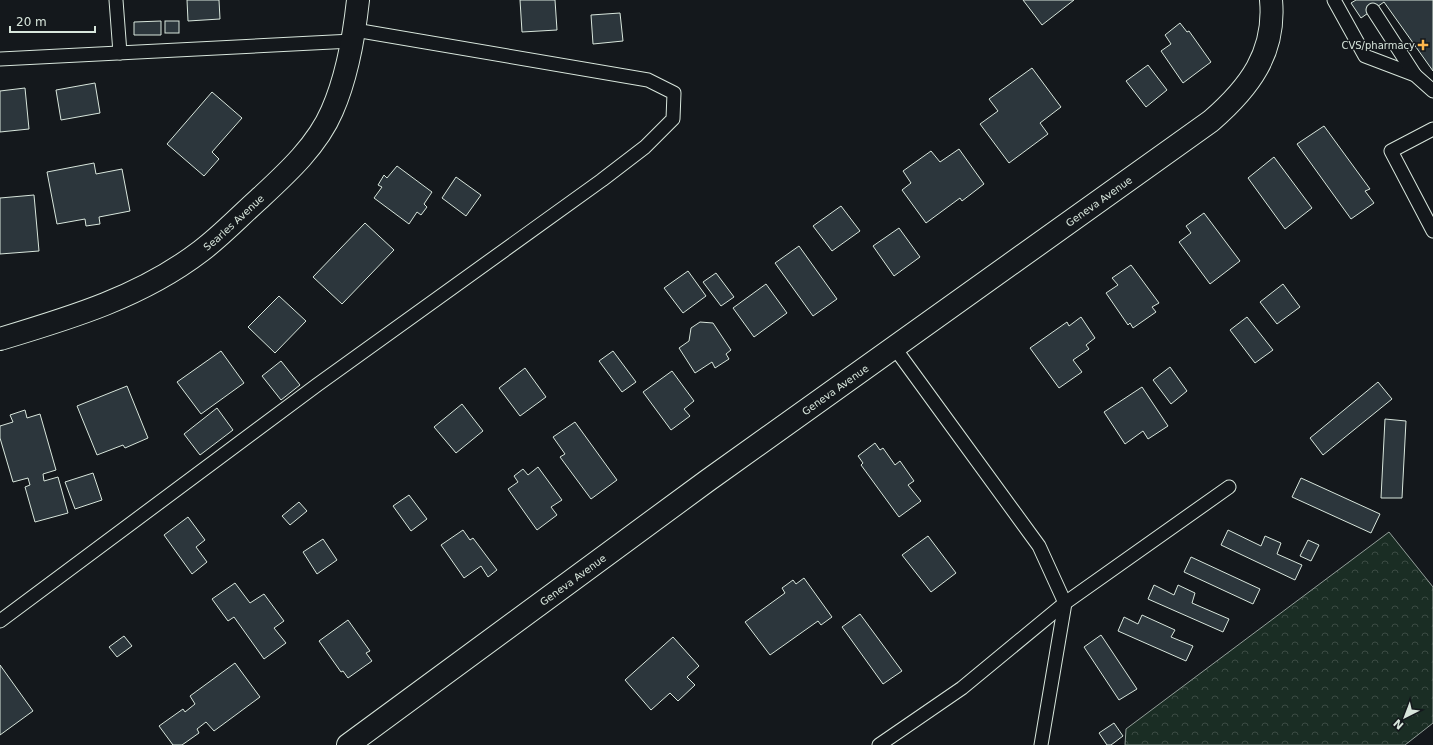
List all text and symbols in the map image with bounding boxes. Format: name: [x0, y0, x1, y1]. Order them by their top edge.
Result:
scale bar: [10, 8, 95, 34]
text: 20 m: [16, 15, 47, 29]
place label: CVS/pharmacy: [1341, 40, 1415, 51]
marker: CVS/pharmacy: [1418, 40, 1428, 50]
street label: Geneva Avenue: [1064, 174, 1134, 229]
street label: Searles Avenue: [201, 193, 266, 253]
street label: Geneva Avenue: [800, 363, 871, 417]
street label: Geneva Avenue: [538, 552, 608, 608]
north arrow: [1385, 697, 1425, 737]
text: N: [1391, 716, 1406, 732]

